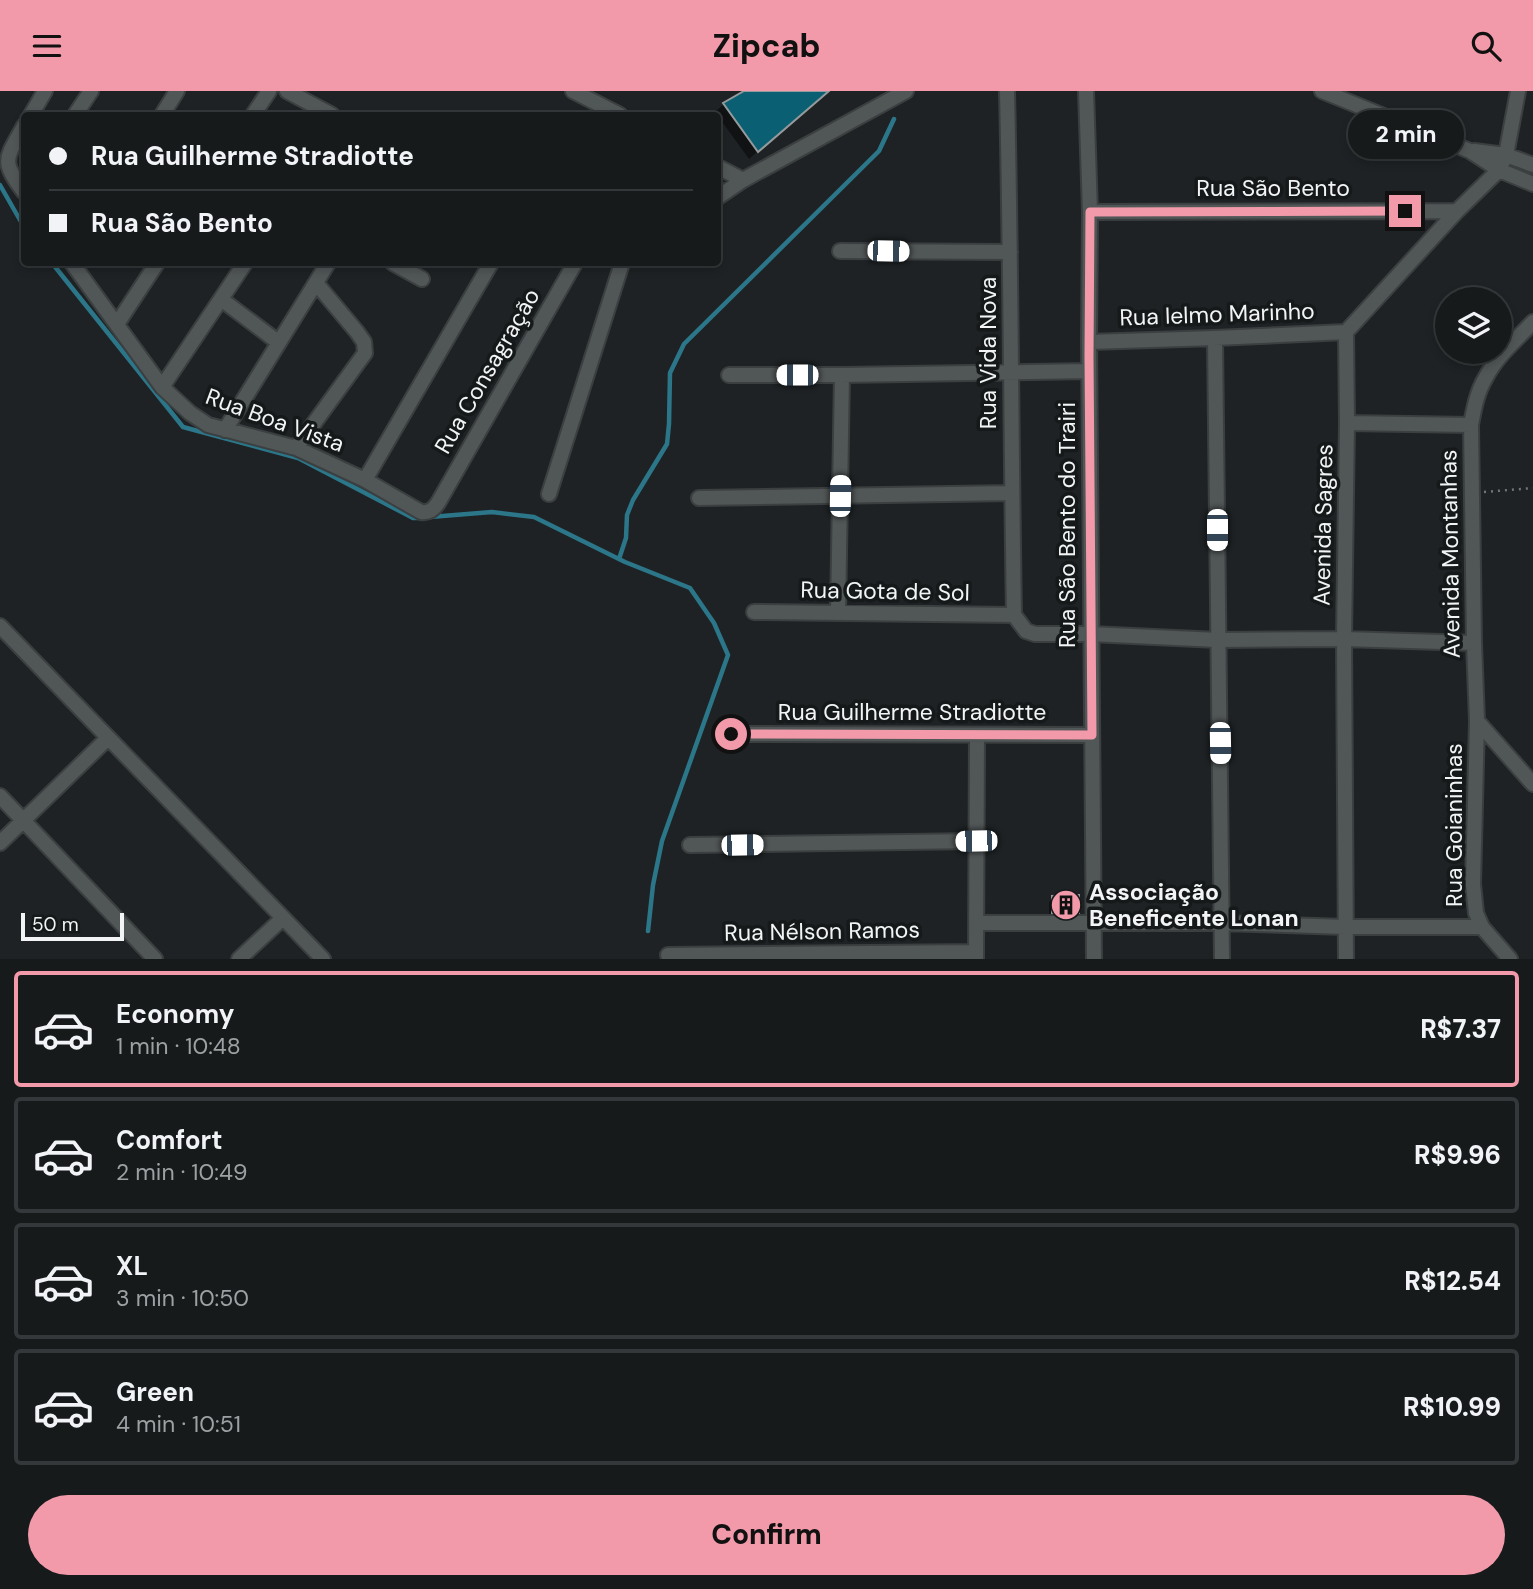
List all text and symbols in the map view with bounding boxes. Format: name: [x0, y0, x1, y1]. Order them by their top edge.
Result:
text: Zipcab: [713, 25, 820, 67]
icon: menu: [28, 27, 66, 65]
icon: search: [1467, 27, 1505, 65]
callout: 2 min: [1347, 109, 1463, 159]
text: 2 min: [1375, 119, 1437, 149]
text: Rua Guilherme Stradiotte: [91, 139, 414, 173]
street label: Rua São Bento: [1196, 173, 1350, 203]
route end: [1389, 195, 1421, 227]
text: Rua São Bento: [91, 206, 273, 240]
car: [867, 240, 910, 262]
street label: Rua Vida Nova: [973, 277, 1003, 429]
street label: Rua Consagração: [428, 283, 546, 459]
map controls: [1435, 287, 1512, 364]
button: layers: [1435, 287, 1512, 364]
street label: Rua Ielmo Marinho: [1119, 296, 1315, 332]
car: [777, 365, 819, 386]
street label: Rua Boa Vista: [202, 381, 348, 459]
street label: Rua São Bento do Trairi: [1052, 402, 1082, 648]
street label: Avenida Sagres: [1307, 444, 1339, 606]
street label: Avenida Montanhas: [1433, 449, 1467, 659]
car: [830, 475, 851, 517]
car: [1207, 509, 1228, 551]
street label: Rua Gota de Sol: [800, 575, 970, 607]
street label: Rua Guilherme Stradiotte: [778, 697, 1046, 727]
route start: [715, 718, 747, 750]
car: [1210, 722, 1231, 764]
street label: Rua Goianinhas: [1439, 743, 1469, 907]
car: [955, 830, 998, 852]
car: [721, 834, 764, 856]
place label: Associação Beneficente Lonan: [1089, 877, 1299, 933]
building icon: Associação Beneficente Lonan: [1049, 888, 1083, 922]
scale bar: [21, 910, 124, 942]
text: 50 m: [32, 912, 79, 937]
street label: Rua Nélson Ramos: [724, 914, 920, 948]
text: Economy: [116, 997, 234, 1031]
icon: car: [32, 998, 95, 1061]
text: R$7.37: [1420, 1012, 1501, 1046]
text: 1 min · 10:48: [116, 1031, 241, 1061]
text: Comfort: [116, 1123, 222, 1157]
icon: car: [32, 1124, 95, 1187]
text: R$9.96: [1414, 1138, 1501, 1172]
text: 2 min · 10:49: [116, 1157, 247, 1187]
text: XL: [116, 1249, 148, 1283]
icon: car: [32, 1250, 95, 1313]
text: R$12.54: [1404, 1264, 1501, 1298]
text: 3 min · 10:50: [116, 1283, 249, 1313]
text: Green: [116, 1375, 194, 1409]
icon: car: [32, 1376, 95, 1439]
text: R$10.99: [1403, 1390, 1501, 1424]
text: 4 min · 10:51: [116, 1409, 241, 1439]
button: Confirm: [28, 1495, 1505, 1575]

